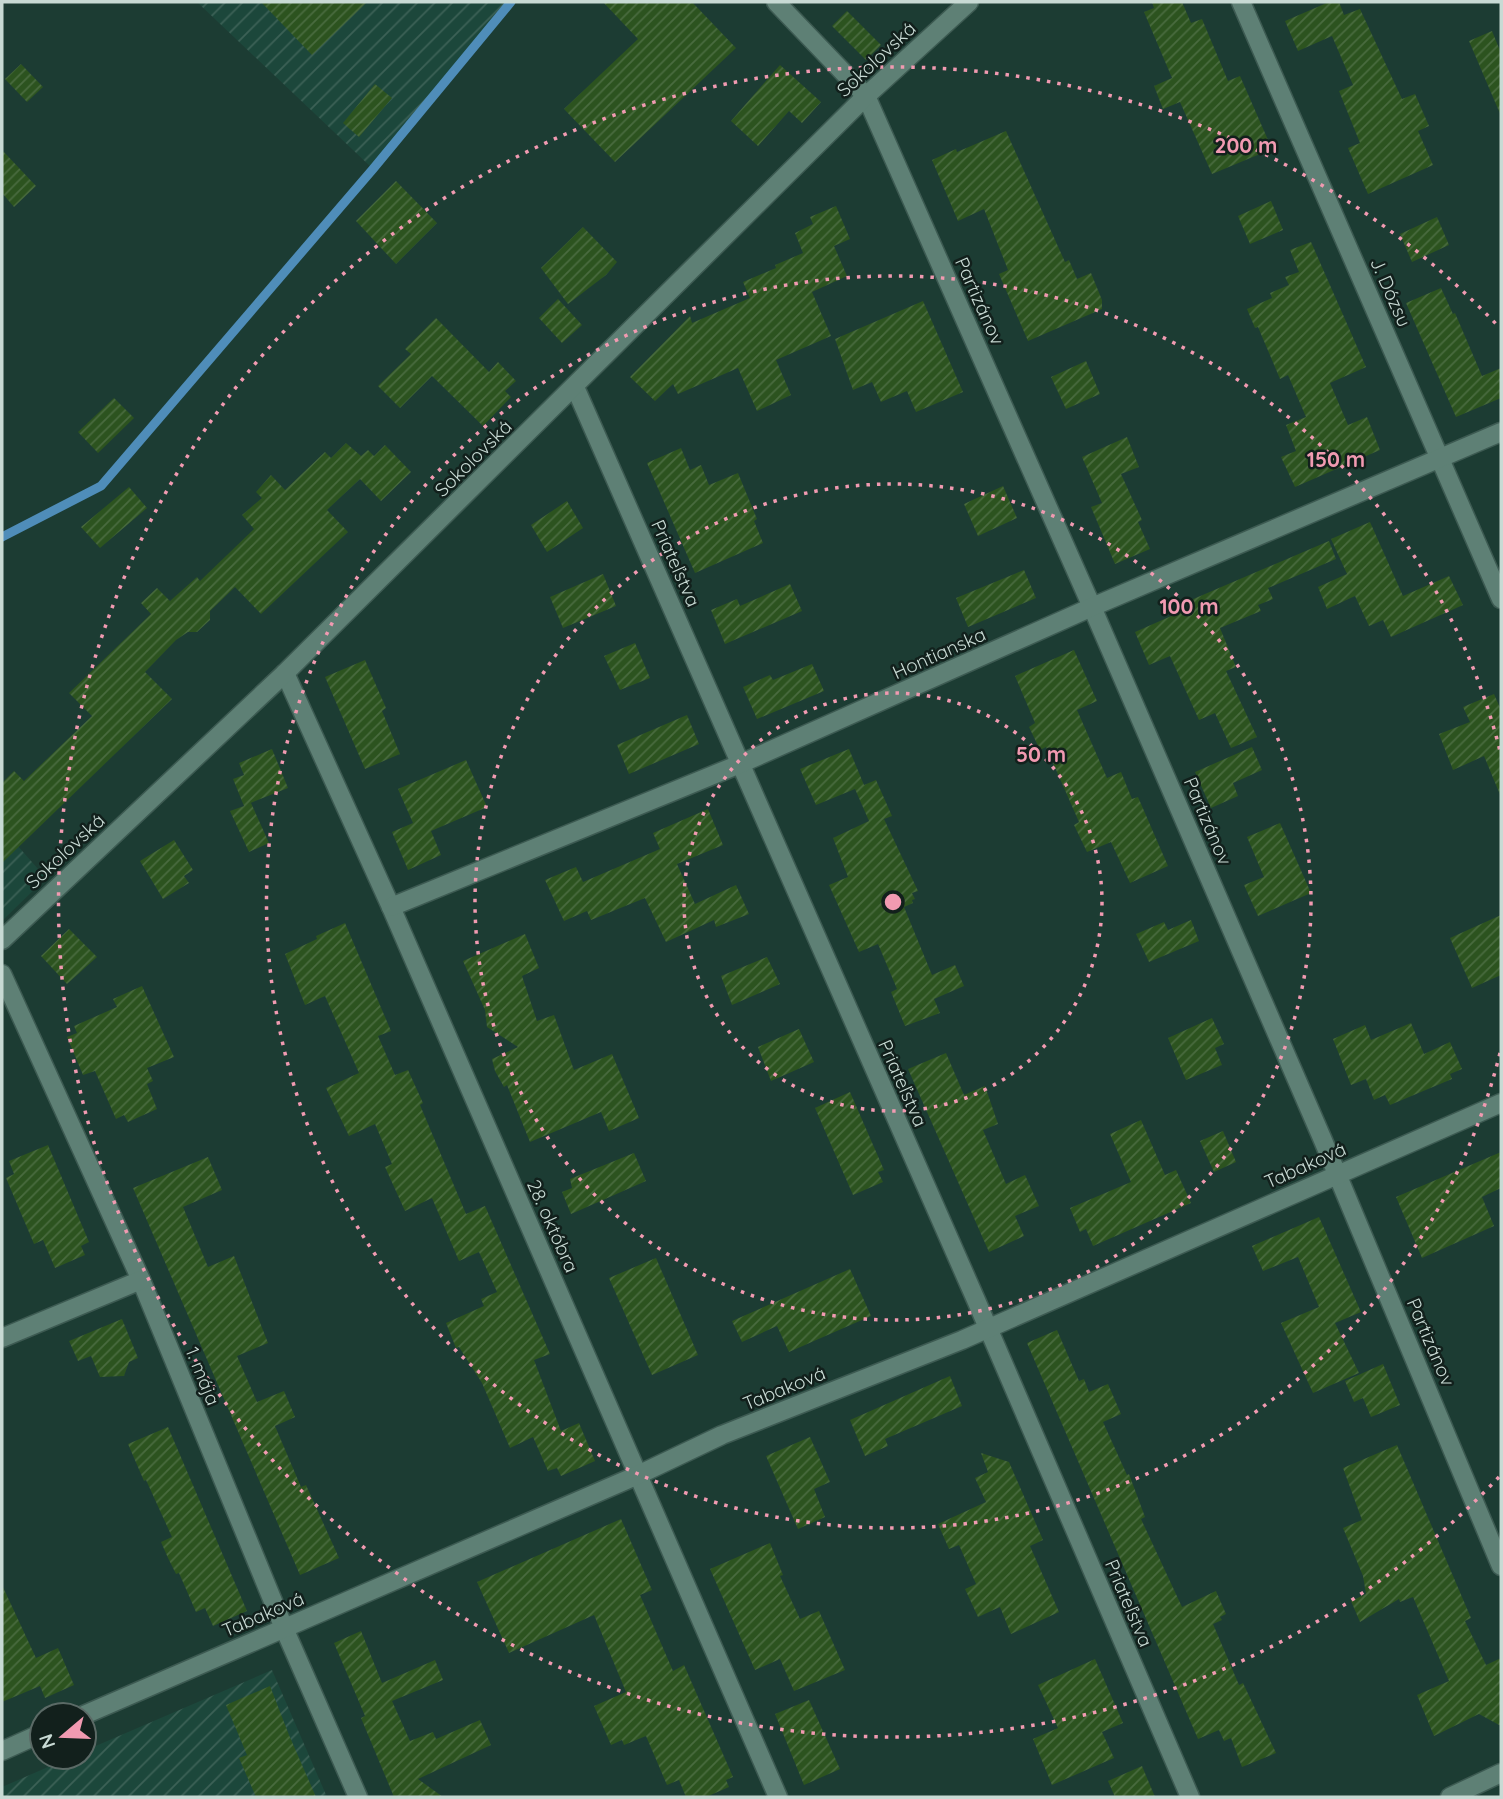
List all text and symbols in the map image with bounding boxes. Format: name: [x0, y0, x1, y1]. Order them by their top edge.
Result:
street label: Sokolovská: [831, 16, 921, 102]
text: 200 m: [1215, 132, 1277, 158]
street label: Partizánov: [950, 253, 1010, 349]
street label: J. Dózsu: [1365, 254, 1417, 330]
street label: Sokolovská: [429, 414, 517, 502]
text: 150 m: [1307, 446, 1365, 472]
street label: Priateľstva: [646, 516, 706, 610]
text: 100 m: [1159, 593, 1219, 619]
street label: Hontianska: [889, 622, 989, 684]
text: 50 m: [1016, 741, 1066, 767]
street label: Partizánov: [1179, 773, 1237, 869]
street label: Sokolovská: [20, 808, 110, 894]
centre of rings: [881, 890, 905, 914]
street label: Priateľstva: [873, 1036, 933, 1130]
street label: Tabaková: [1260, 1136, 1350, 1194]
street label: 28. októbra: [522, 1176, 584, 1276]
street label: Partizánov: [1402, 1294, 1460, 1390]
street label: 1. mája: [180, 1343, 226, 1409]
street label: Tabaková: [739, 1361, 829, 1415]
street label: Priateľstva: [1100, 1556, 1158, 1650]
street label: Tabaková: [218, 1586, 308, 1642]
north arrow: [28, 1701, 98, 1771]
text: N: [33, 1731, 61, 1752]

